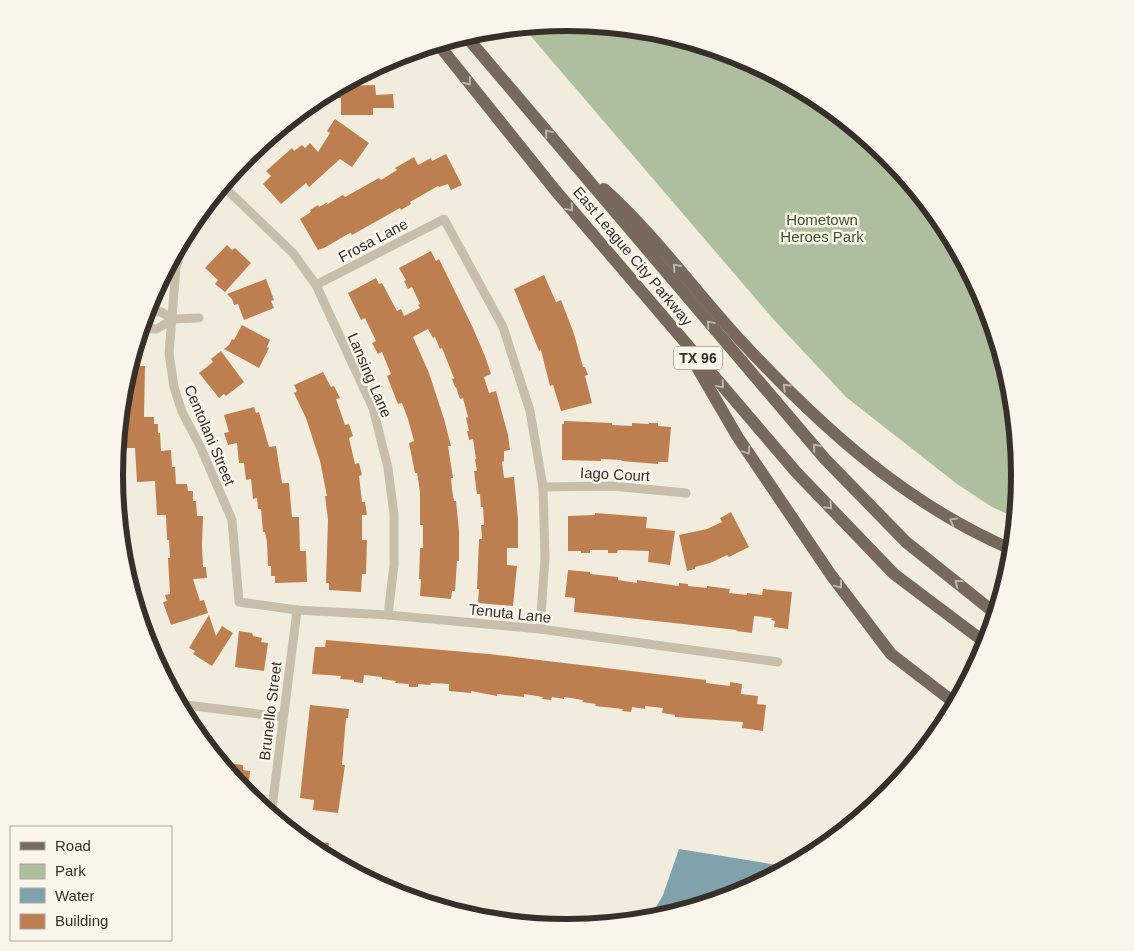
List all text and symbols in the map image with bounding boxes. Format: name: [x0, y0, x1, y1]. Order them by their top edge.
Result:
one-way arrow: [463, 76, 472, 85]
one-way arrow: [546, 130, 554, 139]
street label: East League City Parkway: [570, 183, 696, 329]
one-way arrow: [565, 202, 573, 211]
park label: Hometown Heroes Park: [780, 211, 864, 245]
street label: Frosa Lane: [336, 215, 410, 265]
one-way arrow: [674, 264, 682, 273]
one-way arrow: [707, 320, 716, 329]
street label: Lansing Lane: [345, 330, 395, 420]
road number: TX 96: [674, 346, 722, 369]
one-way arrow: [716, 379, 725, 388]
street label: Centolani Street: [181, 382, 239, 489]
one-way arrow: [783, 384, 792, 393]
one-way arrow: [812, 444, 821, 453]
one-way arrow: [741, 446, 750, 455]
street label: Iago Court: [580, 464, 651, 484]
one-way arrow: [823, 501, 832, 510]
one-way arrow: [949, 517, 958, 527]
one-way arrow: [833, 579, 841, 588]
one-way arrow: [955, 581, 964, 589]
street label: Tenuta Lane: [468, 600, 552, 626]
street label: Brunello Street: [256, 660, 285, 761]
legend: [10, 826, 172, 941]
text: Road: [55, 837, 91, 854]
text: Park: [55, 862, 86, 879]
text: Water: [55, 887, 94, 904]
text: Building: [55, 912, 108, 929]

